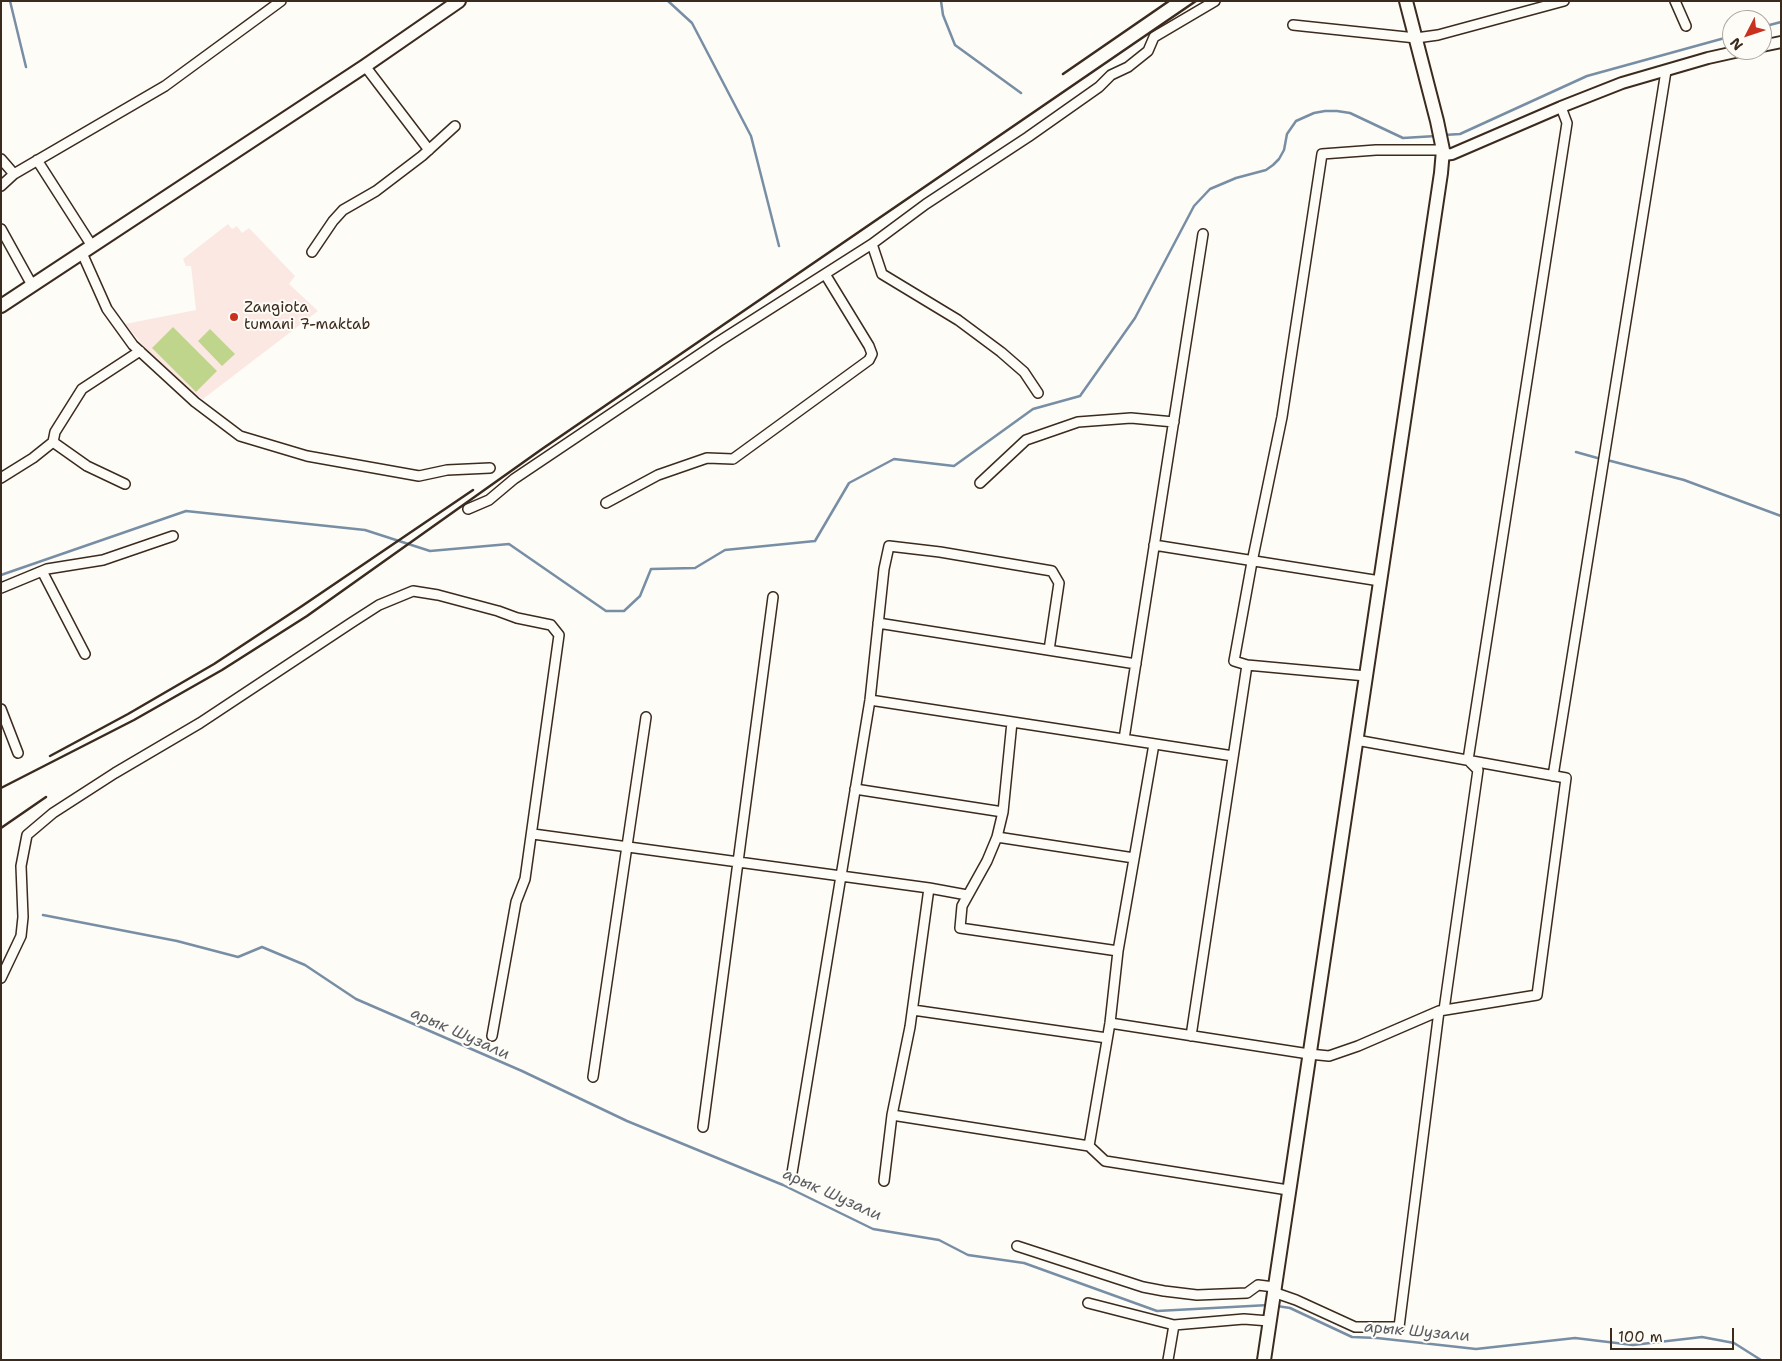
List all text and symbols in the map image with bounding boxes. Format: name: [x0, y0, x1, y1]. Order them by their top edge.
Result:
north arrow: [1722, 10, 1772, 60]
text: N: [1726, 34, 1747, 54]
place label: Zangiota tumani 7-maktab: [244, 299, 370, 334]
marker: Zangiota tumani 7-maktab: [228, 311, 240, 323]
water label: арык Шузали: [407, 1004, 513, 1064]
water label: арык Шузали: [779, 1165, 885, 1225]
water label: арык Шузали: [1363, 1318, 1471, 1346]
scale bar: [1612, 1318, 1736, 1350]
text: 100 m: [1618, 1327, 1663, 1347]

